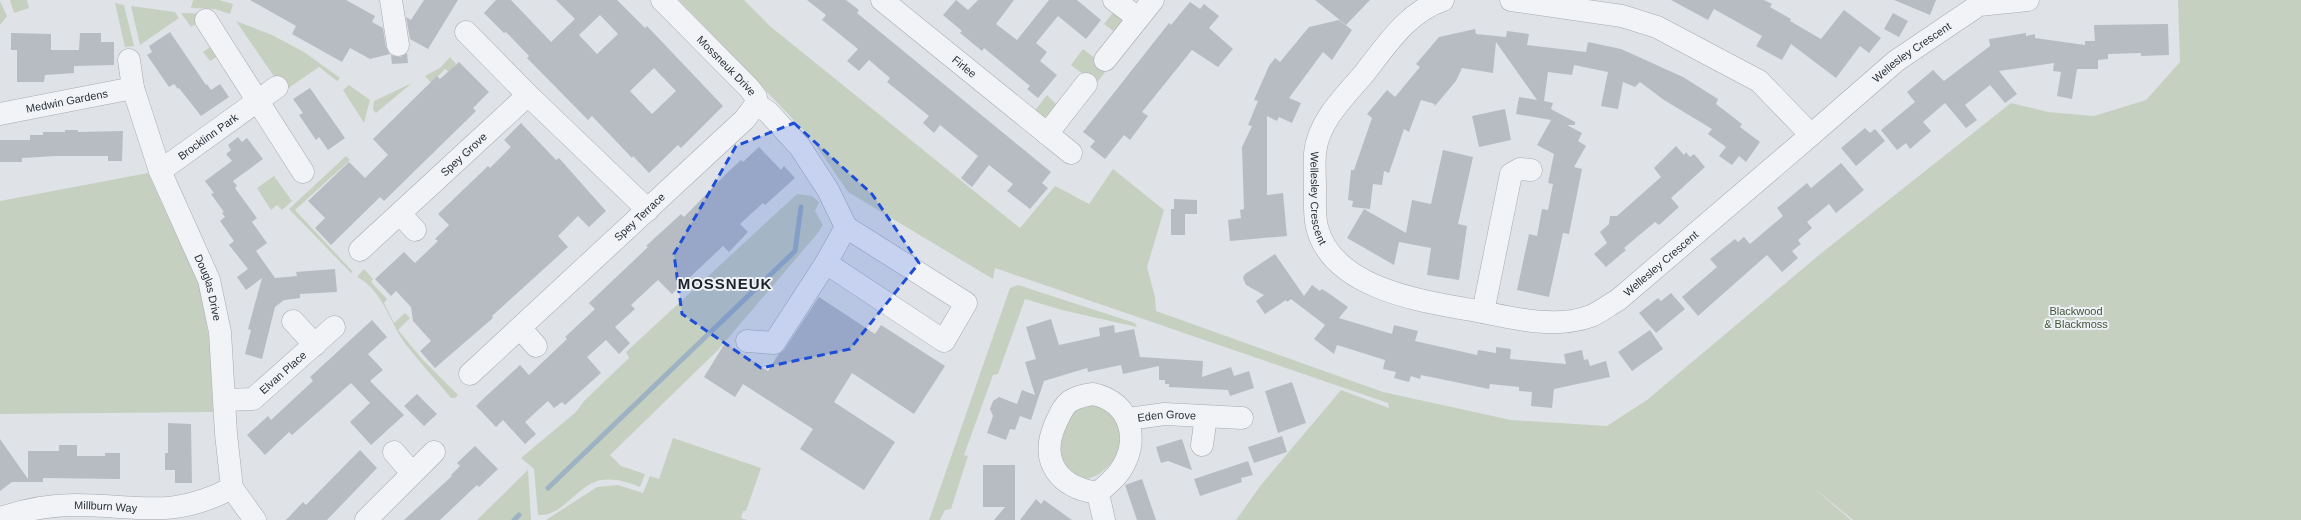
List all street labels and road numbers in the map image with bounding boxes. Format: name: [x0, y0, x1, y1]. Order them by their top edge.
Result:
street label: Wellesley Crescent: [1870, 20, 1953, 85]
street label: Mossneuk Drive: [695, 33, 758, 98]
street label: Firlee: [950, 53, 979, 80]
street label: Medwin Gardens: [25, 87, 109, 115]
street label: Brocklinn Park: [176, 111, 241, 162]
street label: Spey Grove: [438, 130, 489, 179]
street label: Wellesley Crescent: [1308, 151, 1329, 247]
street label: Spey Terrace: [612, 191, 667, 243]
street label: Wellesley Crescent: [1621, 228, 1700, 298]
street label: Douglas Drive: [192, 252, 223, 322]
street label: Elvan Place: [257, 349, 309, 396]
street label: Eden Grove: [1137, 408, 1196, 424]
street label: Millburn Way: [74, 499, 138, 514]

